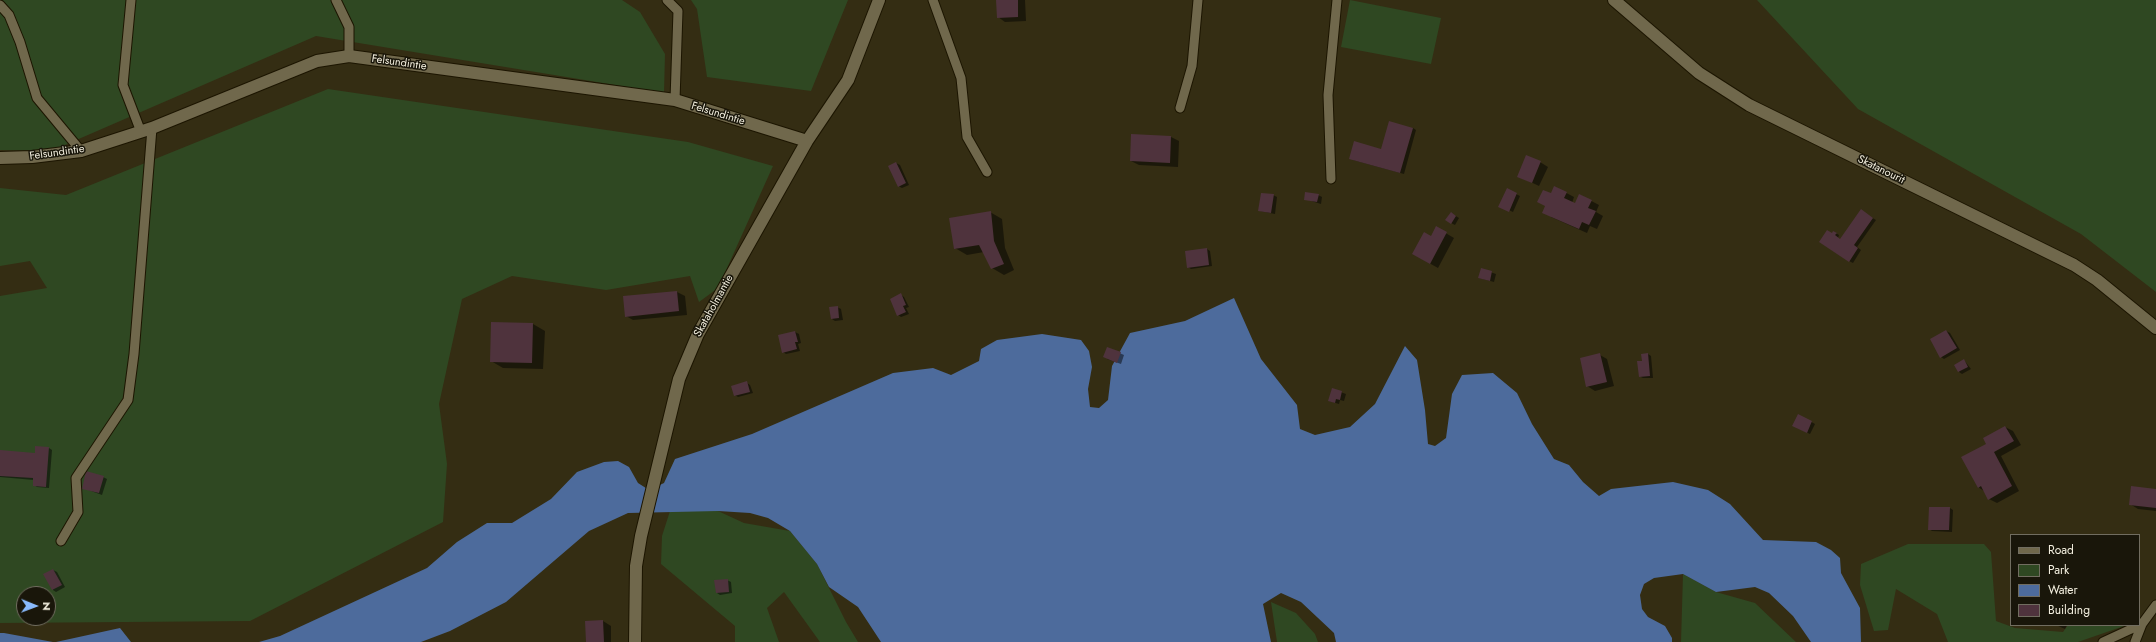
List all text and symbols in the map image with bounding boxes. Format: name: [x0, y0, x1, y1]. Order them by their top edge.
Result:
street label: Felsundintie: [371, 53, 427, 73]
street label: Felsundintie: [690, 100, 746, 128]
street label: Felsundintie: [29, 143, 85, 163]
street label: Skatanourit: [1855, 153, 1907, 187]
street label: Skataholmantie: [691, 273, 737, 339]
legend: [2010, 534, 2140, 626]
text: Road: [2048, 541, 2074, 559]
text: Park: [2048, 561, 2069, 579]
text: Water: [2048, 581, 2078, 599]
north arrow: [16, 586, 56, 626]
text: Building: [2048, 601, 2090, 619]
text: N: [39, 602, 55, 611]

